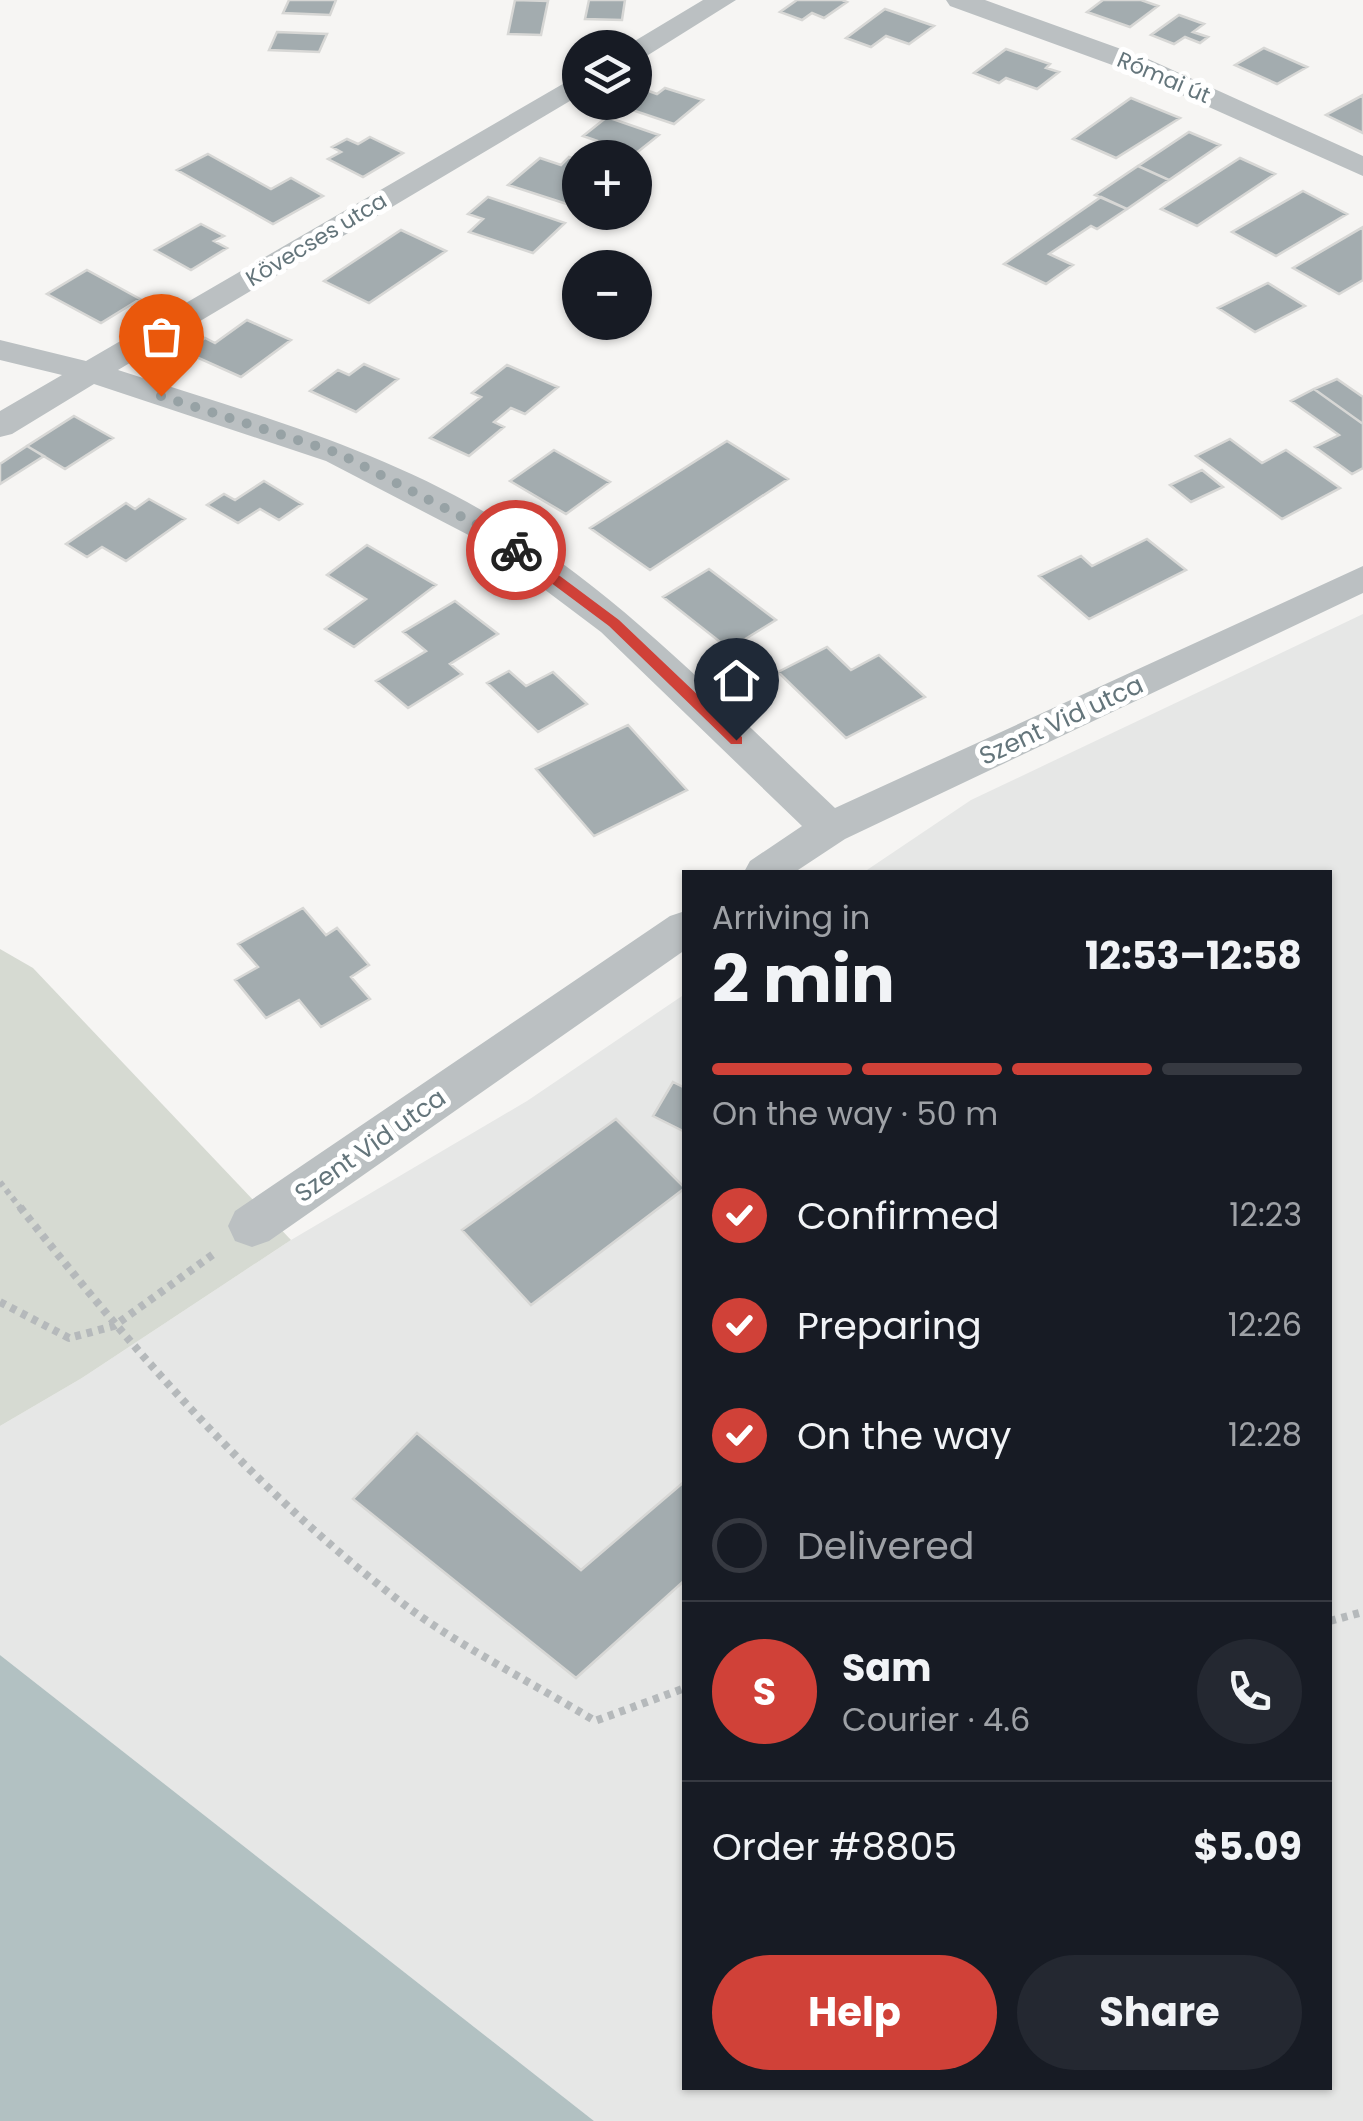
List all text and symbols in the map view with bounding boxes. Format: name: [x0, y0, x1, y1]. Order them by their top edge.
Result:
map controls: [562, 30, 652, 340]
button: layers: [562, 30, 652, 120]
street label: Római út: [1112, 44, 1215, 111]
button: +: [562, 140, 652, 230]
street label: Kövecses utca: [240, 185, 393, 294]
button: −: [562, 250, 652, 340]
pin: [119, 294, 204, 397]
icon: bag: [134, 309, 189, 364]
courier: [466, 500, 566, 600]
icon: bike: [489, 523, 544, 578]
pin: [694, 638, 779, 741]
icon: home: [709, 653, 764, 708]
street label: Szent Vid utca: [974, 667, 1149, 774]
text: Arriving in: [712, 895, 870, 940]
text: 12:53–12:58: [1085, 929, 1302, 982]
text: 2 min: [712, 934, 895, 1025]
street label: Szent Vid utca: [288, 1080, 453, 1211]
text: On the way · 50 m: [712, 1091, 998, 1136]
icon: check: [712, 1188, 767, 1243]
text: Confirmed: [797, 1189, 999, 1242]
text: 12:23: [1229, 1192, 1302, 1237]
icon: check: [712, 1298, 767, 1353]
text: Preparing: [797, 1299, 982, 1352]
text: 12:26: [1228, 1302, 1302, 1347]
icon: check: [712, 1408, 767, 1463]
text: On the way: [797, 1409, 1011, 1462]
text: 12:28: [1228, 1412, 1302, 1457]
text: Delivered: [797, 1519, 974, 1572]
button: phone: [1197, 1639, 1302, 1744]
text: Sam: [842, 1641, 931, 1694]
text: S: [753, 1665, 776, 1718]
text: Courier · 4.6: [842, 1697, 1030, 1742]
text: Order #8805: [712, 1820, 957, 1873]
text: $5.09: [1193, 1820, 1302, 1873]
button: Help: [712, 1955, 997, 2070]
button: Share: [1017, 1955, 1302, 2070]

